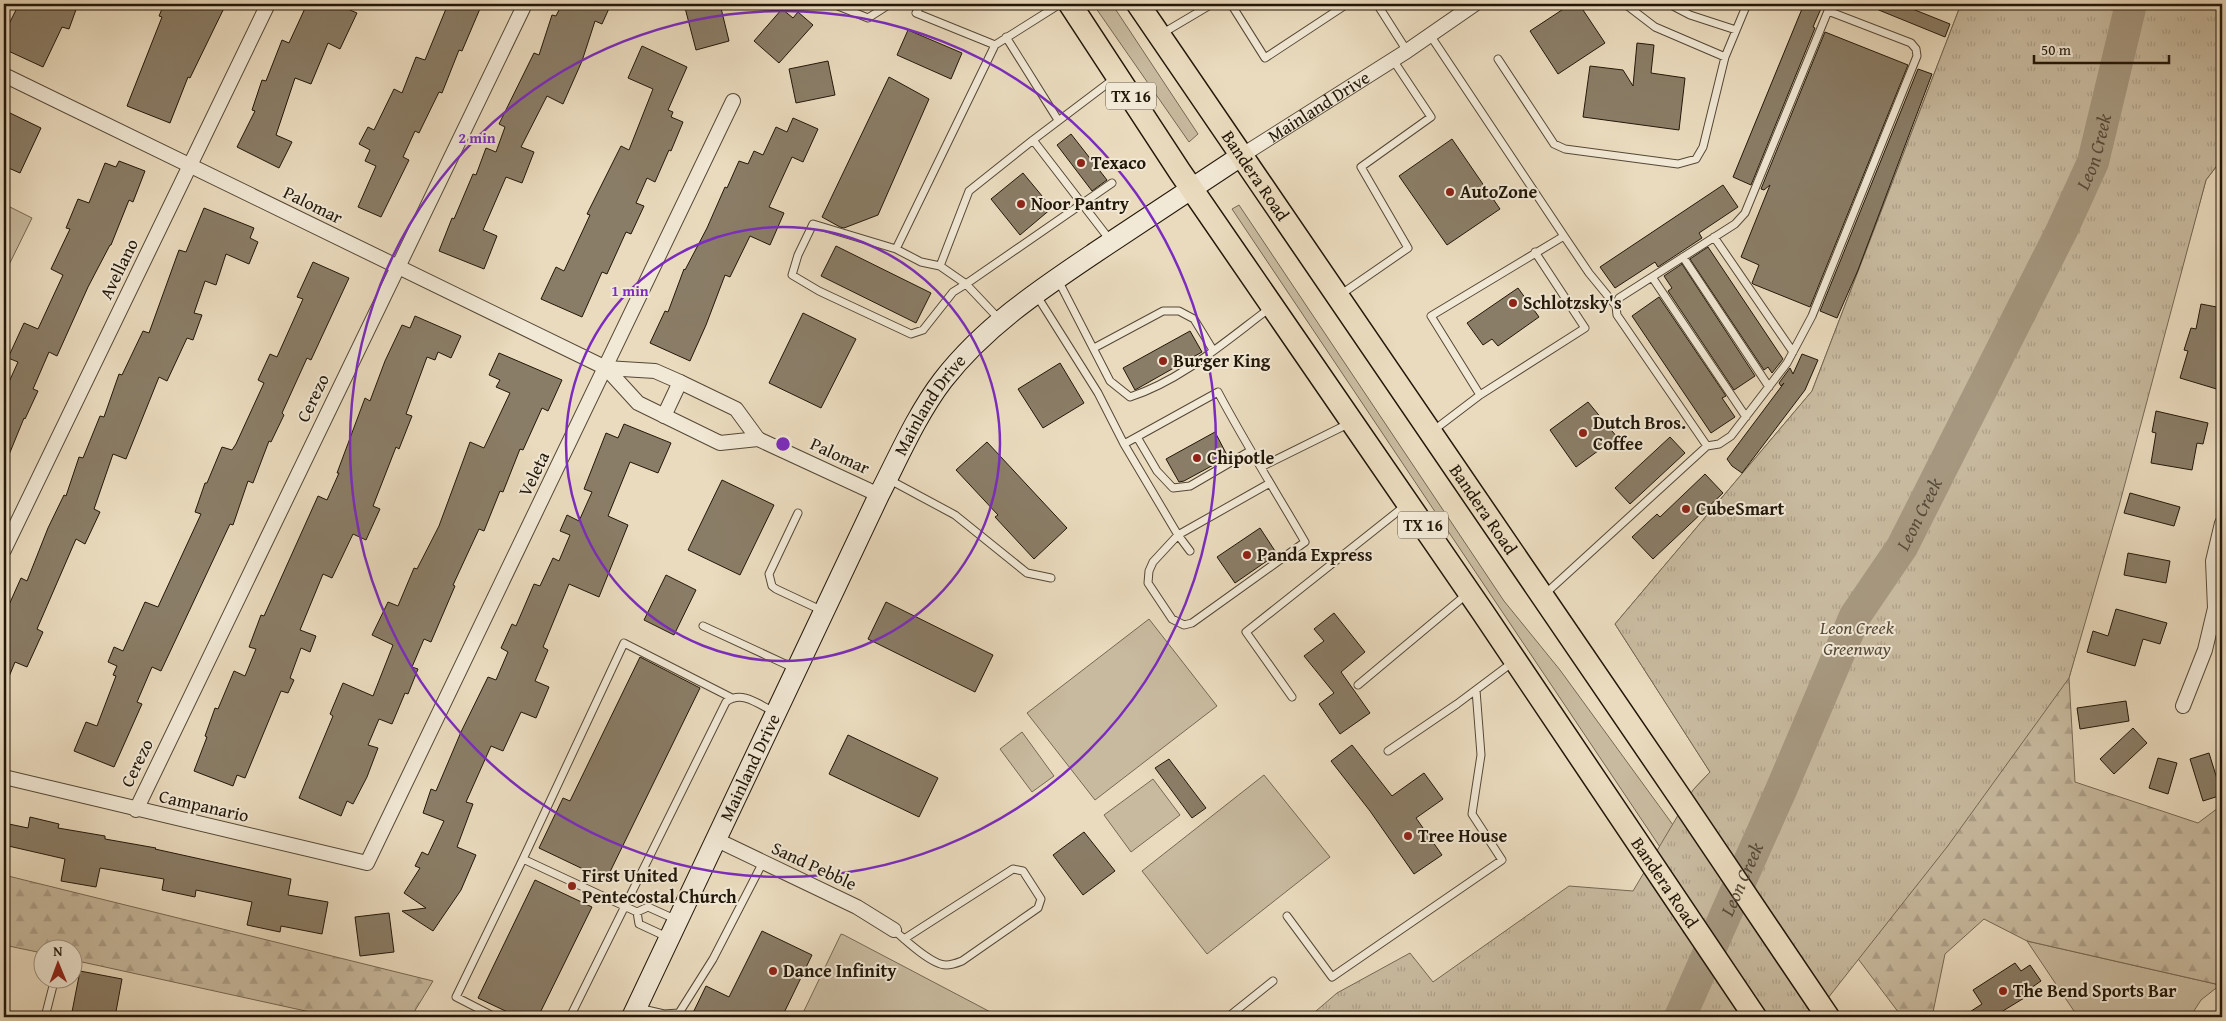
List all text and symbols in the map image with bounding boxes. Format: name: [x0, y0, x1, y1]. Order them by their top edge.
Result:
scale bar: [2034, 32, 2168, 64]
text: 50 m: [2041, 39, 2072, 60]
street label: Mainland Drive: [1262, 64, 1375, 149]
road number: TX 16: [1106, 82, 1156, 110]
water label: Leon Creek: [2068, 111, 2118, 195]
street label: Bandera Road: [1215, 125, 1297, 226]
text: 2 min: [458, 127, 496, 148]
place label: Texaco: [1091, 149, 1147, 176]
marker: Texaco: [1075, 157, 1087, 169]
place label: AutoZone: [1460, 178, 1537, 205]
street label: Palomar: [279, 179, 348, 231]
marker: AutoZone: [1444, 186, 1456, 198]
place label: Noor Pantry: [1031, 190, 1130, 217]
marker: Noor Pantry: [1015, 198, 1027, 210]
street label: Avellano: [92, 234, 145, 304]
text: 1 min: [611, 280, 649, 301]
place label: Schlotzsky's: [1523, 289, 1622, 316]
marker: Schlotzsky's: [1507, 297, 1519, 309]
place label: Burger King: [1173, 347, 1271, 374]
street label: Mainland Drive: [887, 348, 972, 460]
marker: Burger King: [1157, 355, 1169, 367]
street label: Cerezo: [289, 369, 336, 427]
place label: Dutch Bros. Coffee: [1593, 409, 1686, 457]
marker: Dutch Bros. Coffee: [1577, 427, 1589, 439]
street label: Palomar: [806, 430, 875, 481]
centre of rings: [774, 435, 792, 453]
place label: Chipotle: [1207, 444, 1275, 471]
street label: Veleta: [511, 446, 556, 501]
marker: Chipotle: [1191, 452, 1203, 464]
street label: Bandera Road: [1443, 458, 1524, 560]
water label: Leon Creek: [1888, 473, 1949, 556]
place label: CubeSmart: [1696, 495, 1785, 522]
marker: CubeSmart: [1680, 503, 1692, 515]
road number: TX 16: [1398, 512, 1448, 538]
place label: Panda Express: [1257, 541, 1373, 568]
marker: Panda Express: [1241, 549, 1253, 561]
park label: Leon Creek Greenway: [1819, 614, 1895, 662]
street label: Mainland Drive: [713, 709, 787, 826]
street label: Cerezo: [113, 734, 160, 792]
street label: Campanario: [156, 782, 252, 829]
place label: Tree House: [1418, 822, 1507, 849]
marker: Tree House: [1402, 830, 1414, 842]
street label: Bandera Road: [1625, 832, 1706, 934]
street label: Sand Pebble: [767, 834, 861, 897]
water label: Leon Creek: [1712, 837, 1770, 921]
place label: First United Pentecostal Church: [582, 862, 737, 910]
marker: First United Pentecostal Church: [566, 880, 578, 892]
north arrow: [32, 938, 82, 988]
text: N: [53, 941, 63, 961]
place label: Dance Infinity: [783, 957, 897, 984]
marker: Dance Infinity: [767, 965, 779, 977]
place label: The Bend Sports Bar: [2013, 977, 2177, 1004]
marker: The Bend Sports Bar: [1997, 985, 2009, 997]

